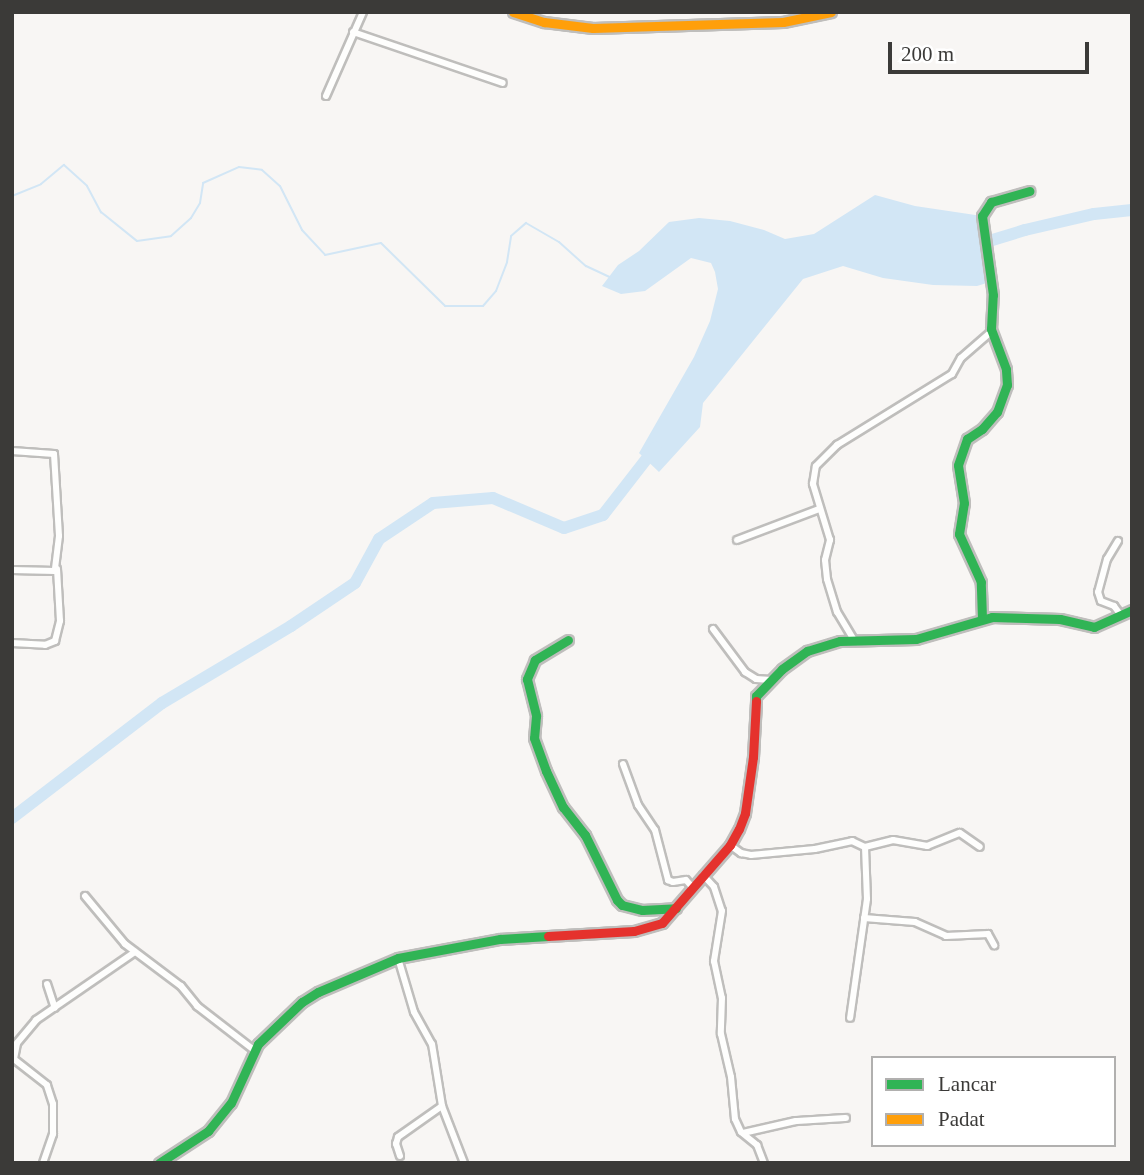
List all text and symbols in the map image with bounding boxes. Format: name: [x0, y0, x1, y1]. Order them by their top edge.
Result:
scale bar: [892, 28, 1093, 72]
text: 200 m: [901, 42, 954, 66]
legend: [871, 1056, 1116, 1147]
text: Lancar: [938, 1072, 996, 1096]
text: Padat: [938, 1107, 985, 1131]

